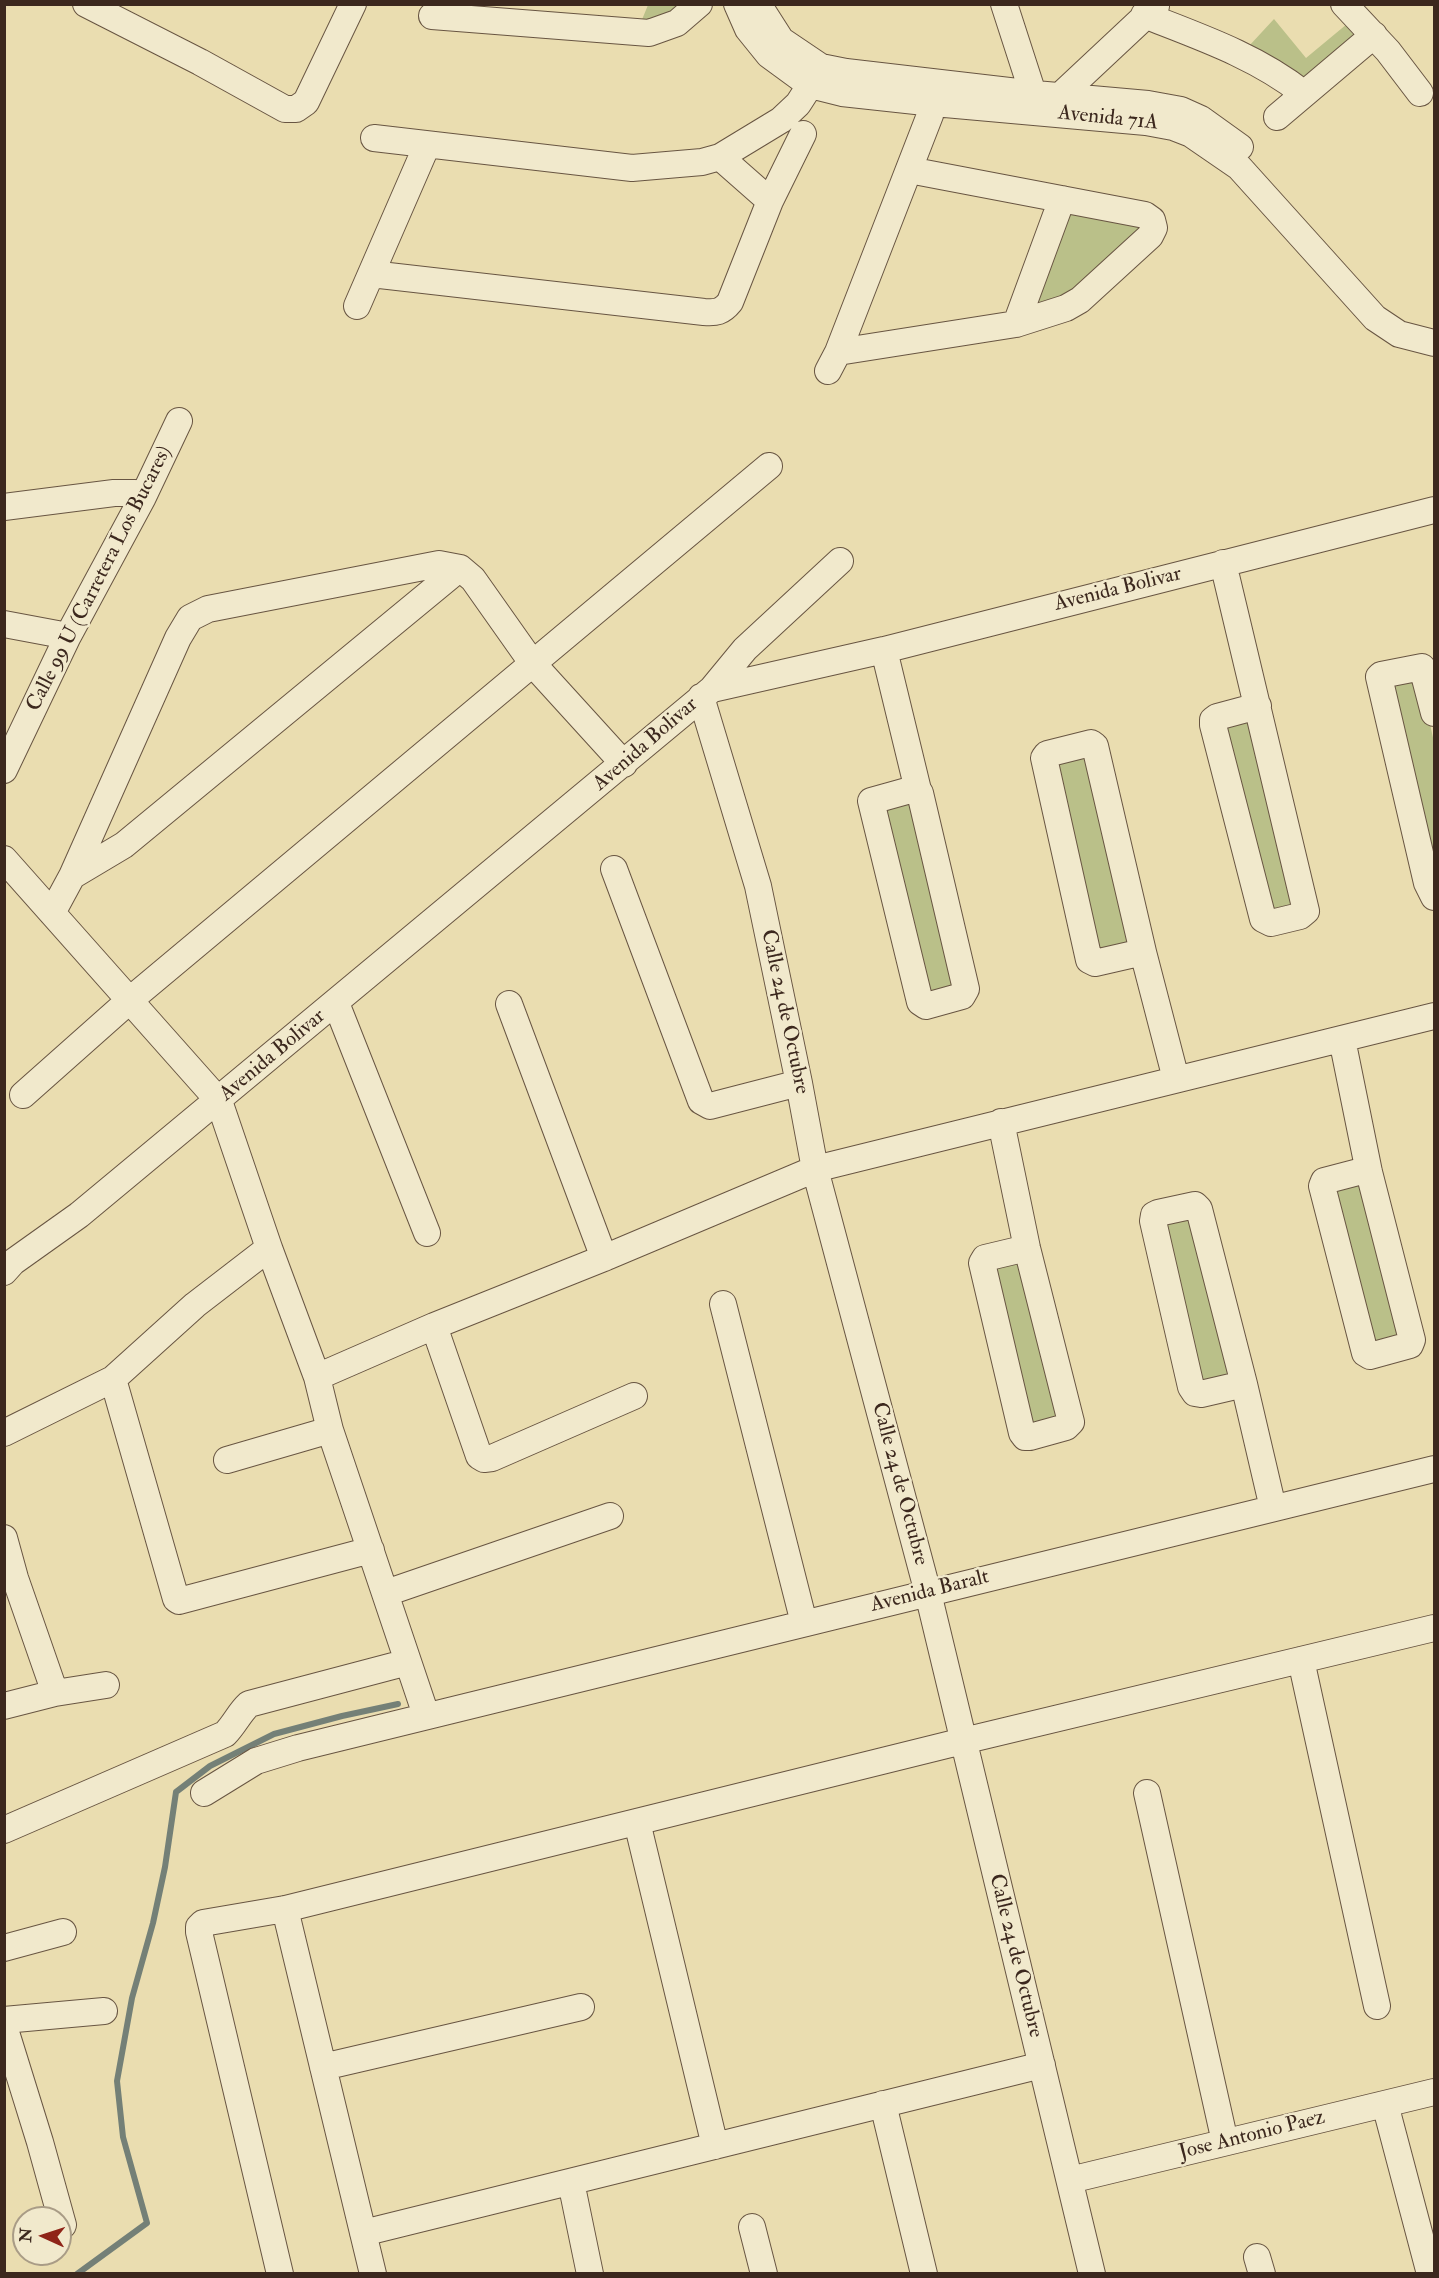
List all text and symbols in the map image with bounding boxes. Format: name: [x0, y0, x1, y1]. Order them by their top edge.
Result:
street label: Avenida 71A: [1057, 101, 1159, 137]
street label: Calle 99 U (Carretera Los Bucares): [22, 442, 178, 716]
street label: Avenida Bolivar: [1052, 562, 1184, 618]
street label: Avenida Bolivar: [589, 693, 703, 797]
street label: Calle 24 de Octubre: [754, 927, 814, 1097]
street label: Avenida Bolivar: [215, 1004, 331, 1108]
street label: Calle 24 de Octubre: [865, 1400, 933, 1568]
street label: Avenida Baralt: [868, 1565, 992, 1619]
street label: Calle 24 de Octubre: [982, 1872, 1048, 2040]
street label: Jose Antonio Paez: [1176, 2106, 1328, 2166]
north arrow: [12, 2206, 72, 2266]
text: N: [16, 2227, 36, 2243]

